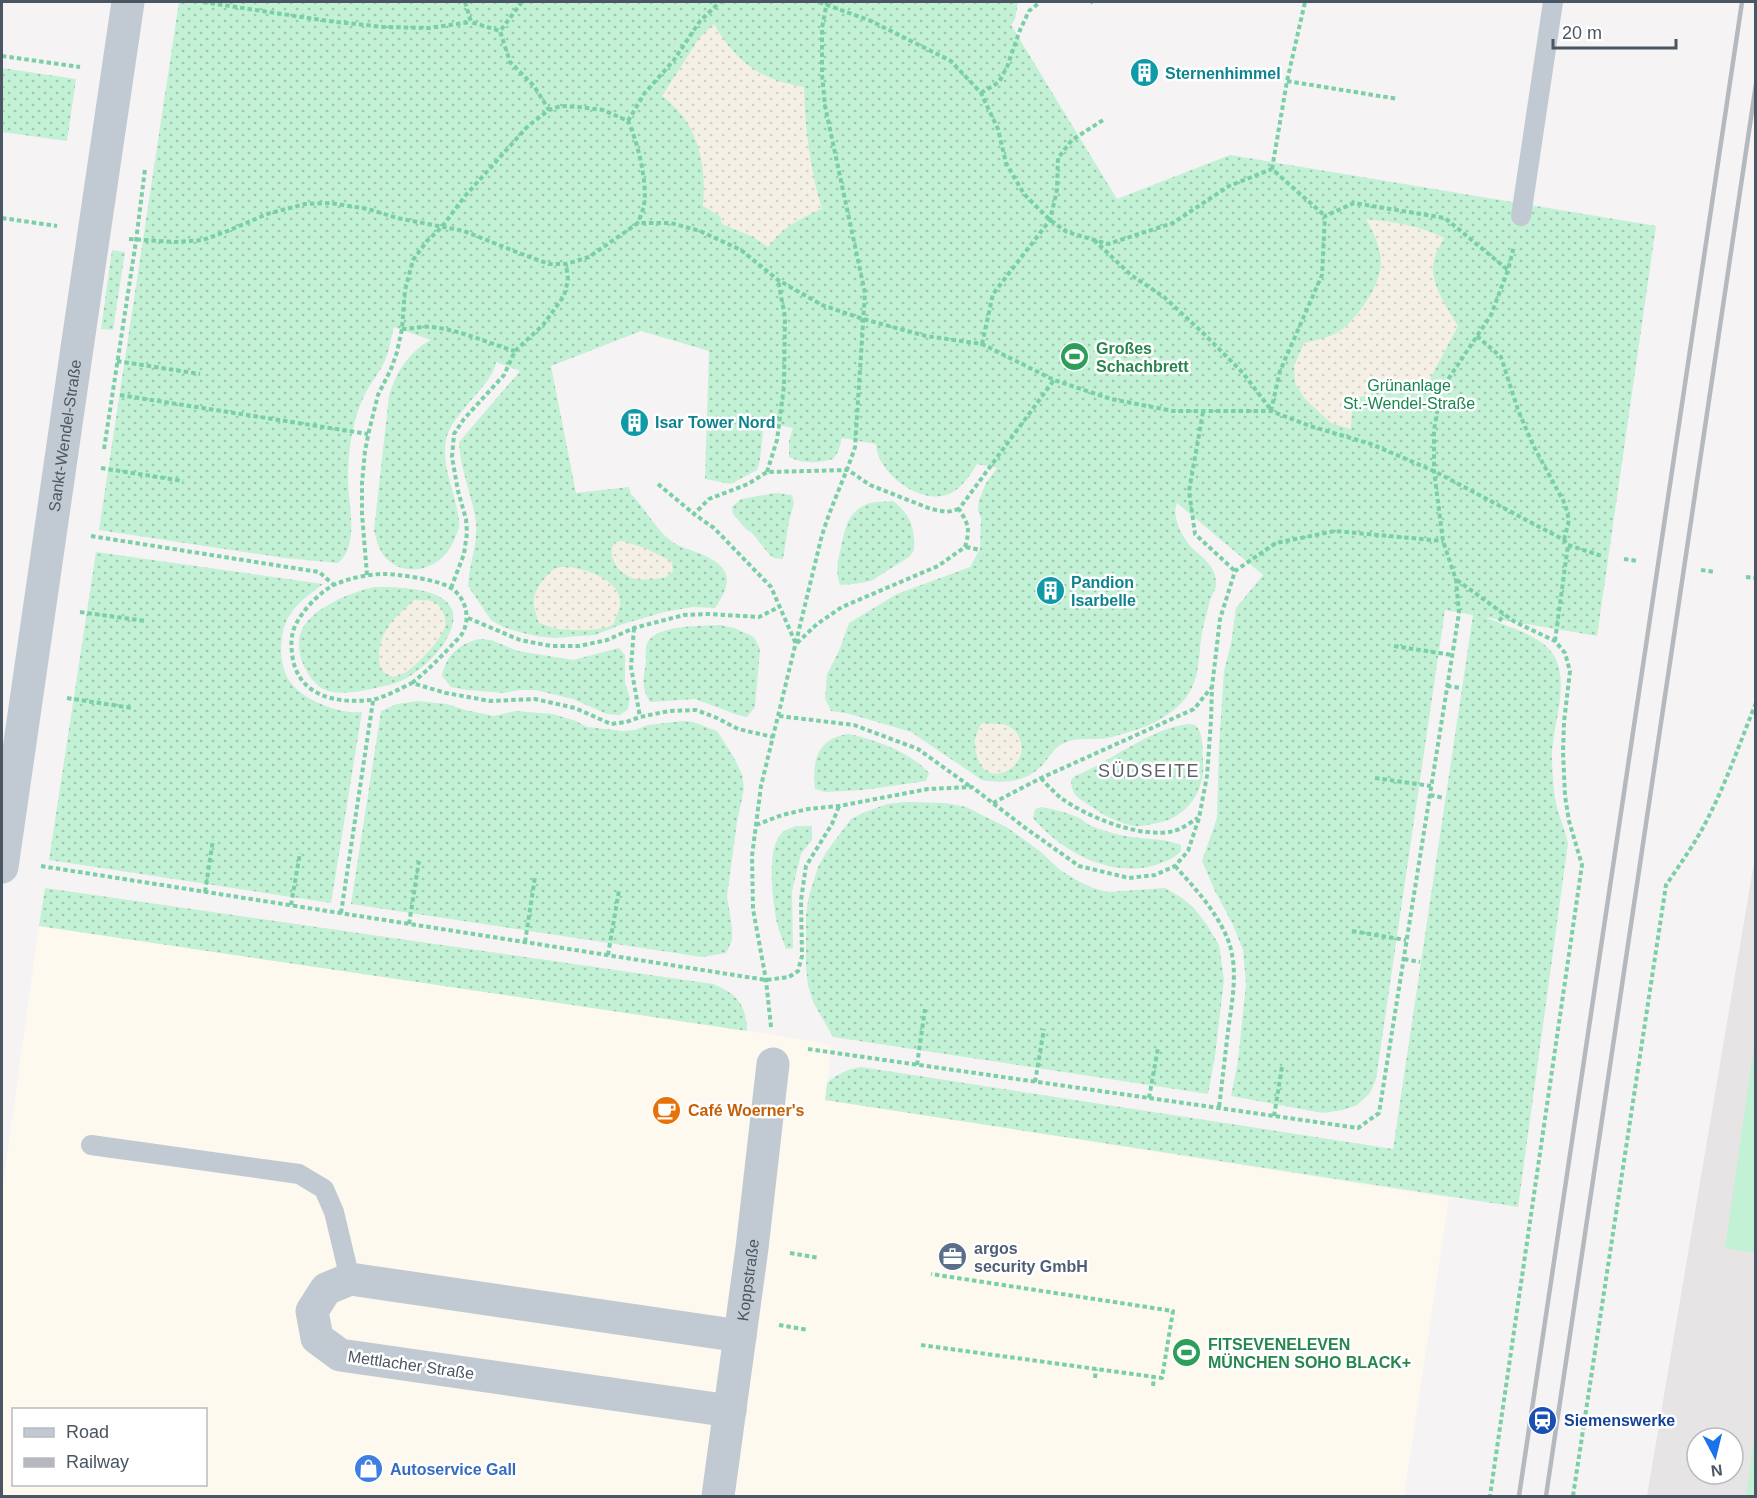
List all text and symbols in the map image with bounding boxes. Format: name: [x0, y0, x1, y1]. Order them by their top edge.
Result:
scale bar: [1553, 12, 1676, 50]
text: 20 m: [1562, 23, 1602, 43]
building icon: Sternenhimmel: [1128, 57, 1160, 89]
place label: Sternenhimmel: [1165, 65, 1281, 82]
place label: Großes Schachbrett: [1096, 340, 1189, 375]
sports icon: Großes Schachbrett: [1059, 341, 1091, 373]
street label: Sankt-Wendel-Straße: [45, 358, 84, 513]
park label: Grünanlage St.-Wendel-Straße: [1343, 377, 1475, 412]
building icon: Isar Tower Nord: [618, 406, 650, 438]
place label: Isar Tower Nord: [655, 414, 776, 431]
place label: Pandion Isarbelle: [1071, 574, 1136, 609]
building icon: Pandion Isarbelle: [1034, 575, 1066, 607]
district label: SÜDSEITE: [1098, 761, 1200, 781]
cafe icon: Café Woerner's: [651, 1094, 683, 1126]
place label: Café Woerner's: [688, 1102, 805, 1119]
street label: Koppstraße: [734, 1238, 761, 1322]
place label: argos security GmbH: [974, 1240, 1088, 1275]
office icon: argos security GmbH: [937, 1241, 969, 1273]
place label: FITSEVENELEVEN MÜNCHEN SOHO BLACK+: [1208, 1336, 1411, 1371]
sports icon: FITSEVENELEVEN MÜNCHEN SOHO BLACK+: [1171, 1337, 1203, 1369]
street label: Mettlacher Straße: [347, 1348, 475, 1382]
station icon: Siemenswerke: [1527, 1404, 1559, 1436]
legend: [12, 1408, 207, 1486]
place label: Siemenswerke: [1564, 1412, 1675, 1429]
text: Road: [66, 1422, 109, 1442]
north arrow: [1685, 1426, 1745, 1486]
text: Railway: [66, 1452, 129, 1472]
shop icon: Autoservice Gall: [353, 1453, 385, 1485]
place label: Autoservice Gall: [390, 1461, 516, 1478]
text: N: [1710, 1461, 1724, 1480]

